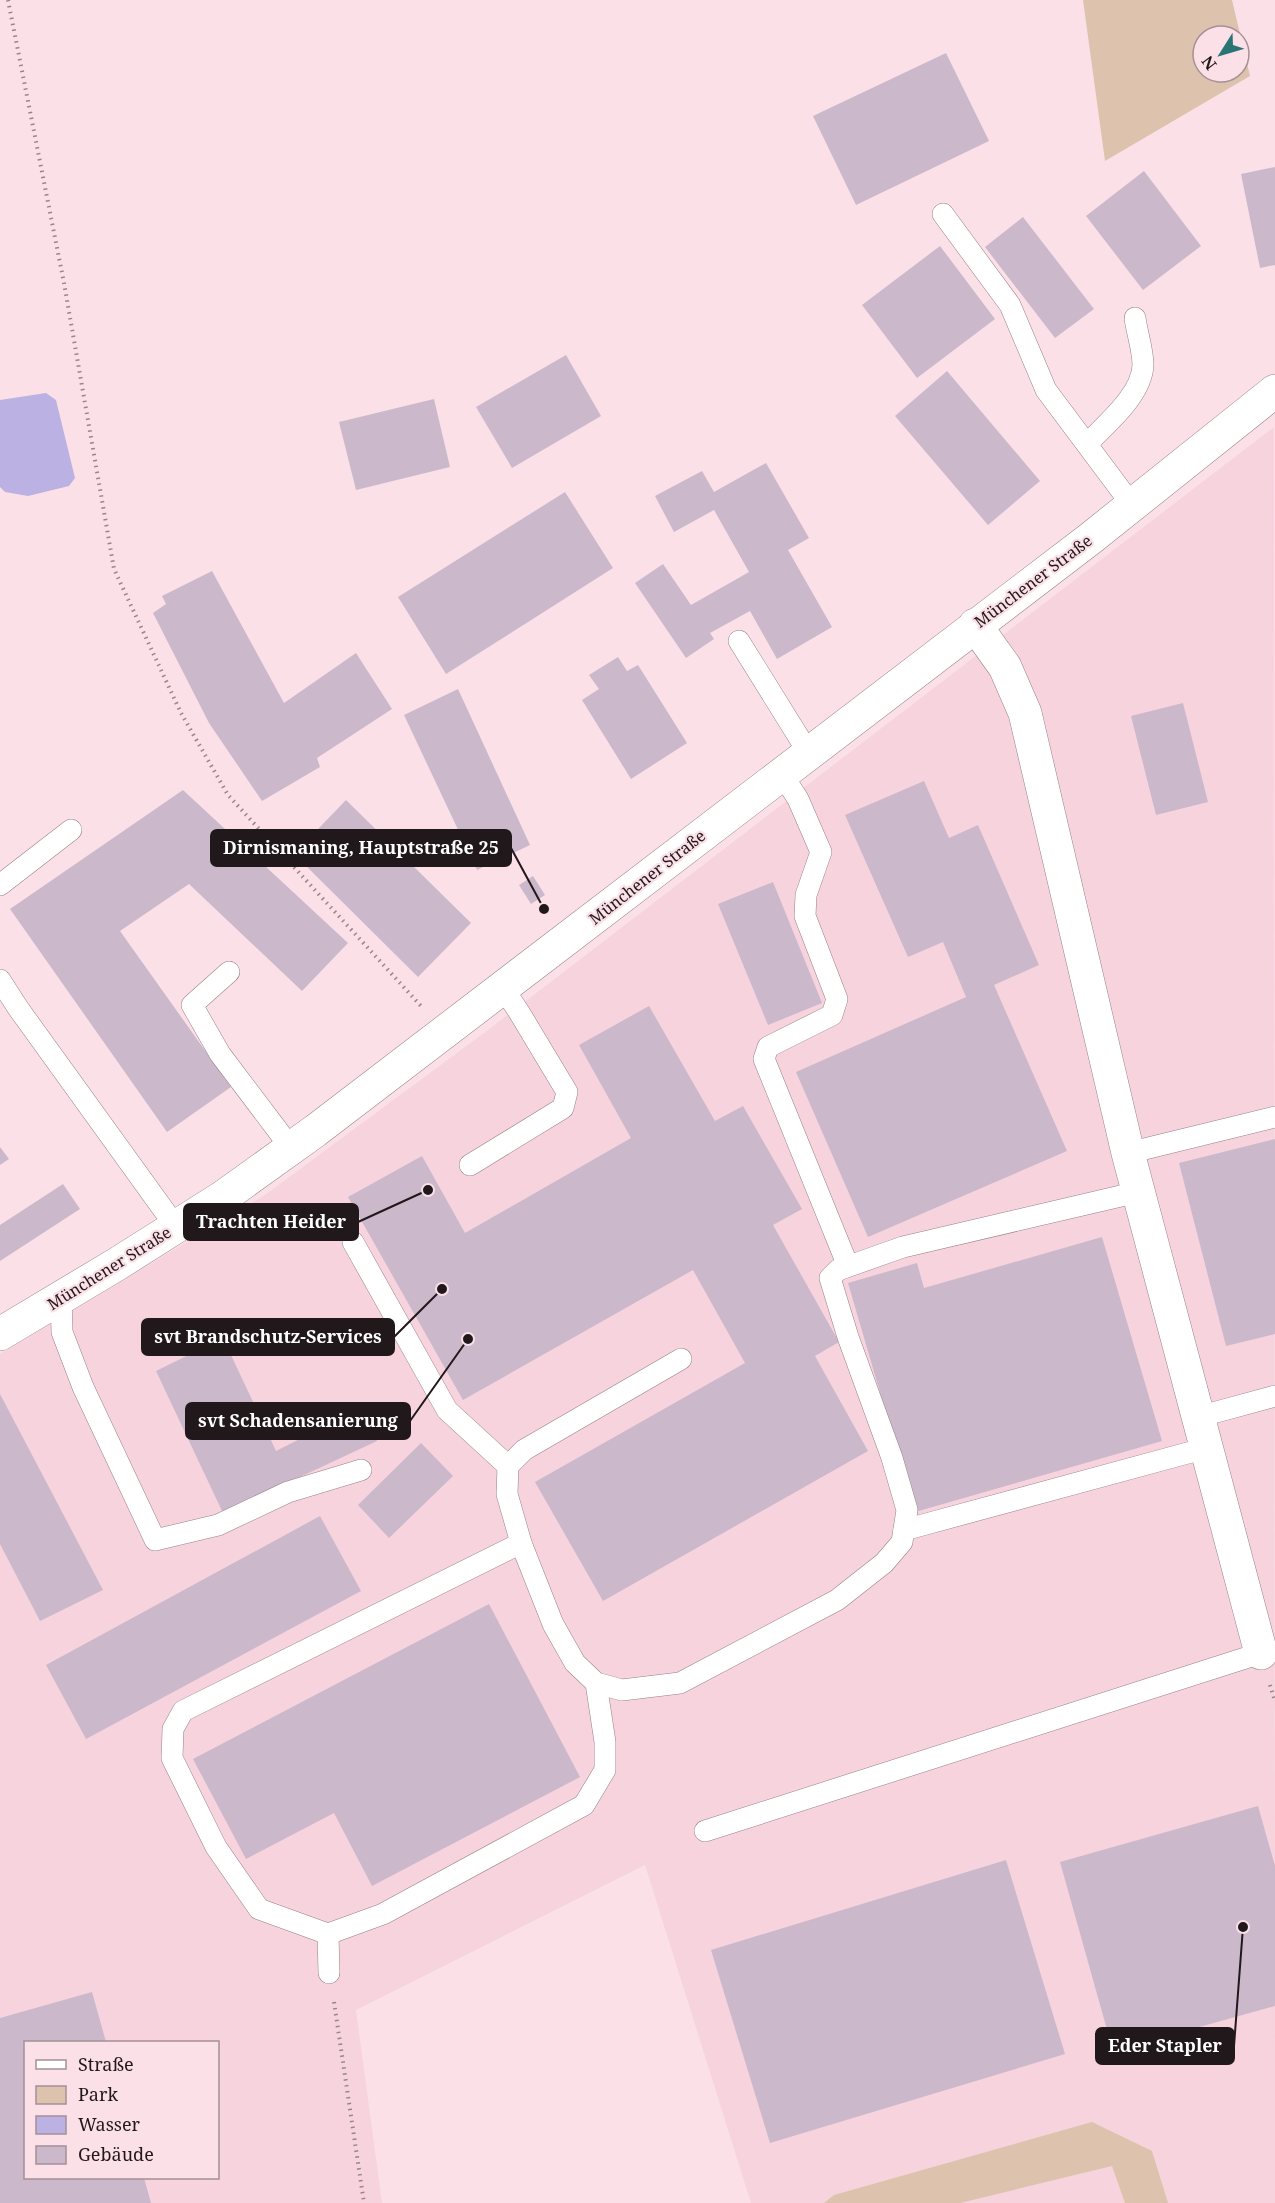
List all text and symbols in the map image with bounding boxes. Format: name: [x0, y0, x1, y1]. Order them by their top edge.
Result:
north arrow: [1191, 24, 1251, 84]
text: N: [1196, 51, 1222, 75]
street label: Münchener Straße: [970, 529, 1096, 633]
street label: Münchener Straße: [584, 825, 710, 929]
callout: Dirnismaning, Hauptstraße 25: [211, 830, 511, 866]
text: Dirnismaning, Hauptstraße 25: [223, 835, 499, 859]
callout: Trachten Heider: [184, 1204, 358, 1240]
text: Trachten Heider: [196, 1209, 347, 1233]
street label: Münchener Straße: [43, 1221, 175, 1315]
callout: svt Brandschutz-Services: [142, 1319, 394, 1355]
text: svt Brandschutz-Services: [154, 1324, 382, 1348]
callout: svt Schadensanierung: [186, 1403, 410, 1439]
text: svt Schadensanierung: [198, 1408, 399, 1432]
callout: Eder Stapler: [1096, 2028, 1234, 2064]
text: Eder Stapler: [1108, 2033, 1223, 2057]
legend: [24, 2041, 219, 2179]
text: Straße: [78, 2052, 134, 2076]
text: Park: [78, 2082, 118, 2106]
text: Wasser: [78, 2112, 141, 2136]
text: Gebäude: [78, 2142, 154, 2166]

